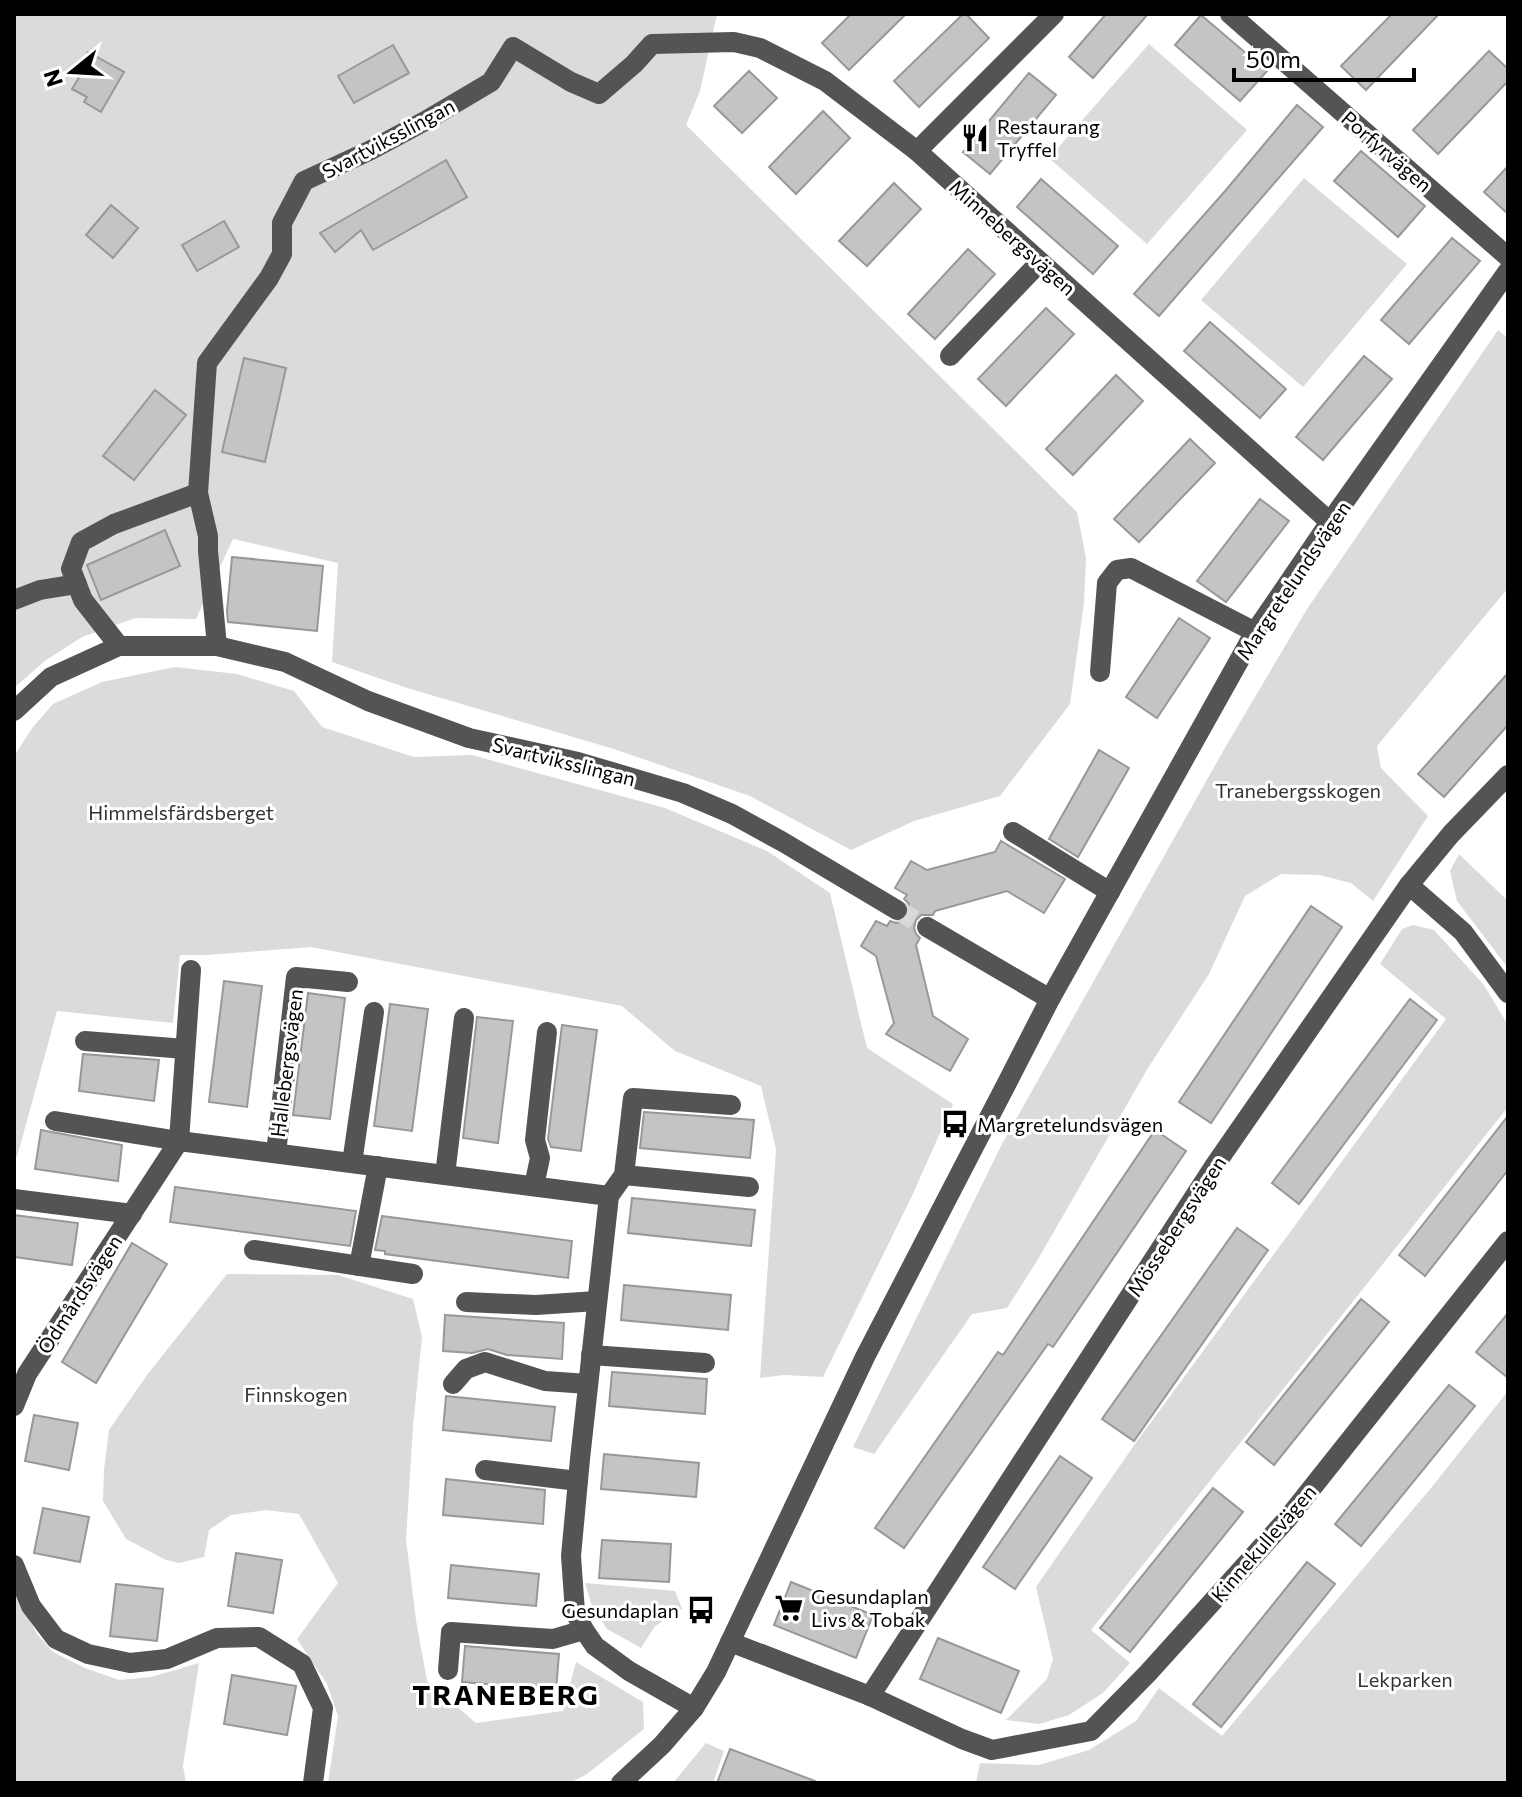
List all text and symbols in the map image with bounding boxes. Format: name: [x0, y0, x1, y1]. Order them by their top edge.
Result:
north arrow: [32, 32, 112, 112]
scale bar: [1234, 32, 1414, 82]
text: 50 m: [1246, 44, 1301, 73]
text: N: [37, 66, 68, 90]
street label: Svartviksslingan: [318, 93, 458, 183]
street label: Porfyrvägen: [1337, 105, 1437, 197]
place label: Restaurang Tryffel: [997, 114, 1100, 161]
restaurant icon: Restaurang Tryffel: [960, 123, 990, 153]
street label: Minnebergsvägen: [945, 174, 1081, 300]
street label: Margretelundsvägen: [1231, 496, 1355, 664]
street label: Svartviksslingan: [490, 732, 638, 790]
park label: Tranebergsskogen: [1215, 778, 1381, 802]
park label: Himmelsfärdsberget: [88, 800, 274, 824]
street label: Hallebergsvägen: [265, 987, 307, 1139]
bus stop icon: Margretelundsvägen: [940, 1109, 970, 1139]
place label: Margretelundsvägen: [977, 1112, 1163, 1136]
street label: Mössebergsvägen: [1122, 1151, 1230, 1301]
street label: Ödmårdsvägen: [32, 1230, 126, 1358]
park label: Finnskogen: [244, 1382, 348, 1406]
street label: Kinnekullevägen: [1206, 1479, 1320, 1607]
place label: Gesundaplan Livs & Tobak: [811, 1584, 929, 1631]
supermarket icon: Gesundaplan Livs & Tobak: [774, 1593, 804, 1623]
bus stop icon: Gesundaplan: [686, 1595, 716, 1625]
place label: Gesundaplan: [561, 1598, 679, 1622]
park label: Lekparken: [1357, 1667, 1453, 1691]
district label: TRANEBERG: [412, 1677, 600, 1711]

